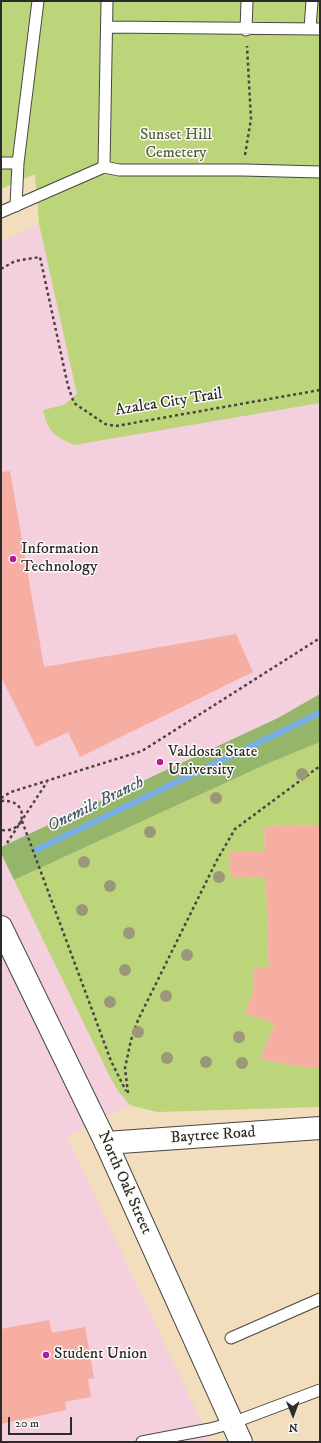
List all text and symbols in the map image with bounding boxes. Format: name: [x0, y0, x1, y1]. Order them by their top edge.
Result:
park label: Sunset Hill Cemetery: [140, 126, 212, 164]
street label: Azalea City Trail: [114, 385, 224, 421]
place label: Information Technology: [21, 540, 99, 578]
marker: Information Technology: [8, 554, 18, 564]
place label: Valdosta State University: [168, 743, 257, 781]
marker: Valdosta State University: [155, 757, 165, 767]
water label: Onemile Branch: [45, 773, 147, 837]
street label: Baytree Road: [170, 1123, 256, 1149]
street label: North Oak Street: [93, 1129, 155, 1237]
place label: Student Union: [54, 1345, 147, 1365]
marker: Student Union: [41, 1350, 51, 1360]
north arrow: [273, 1395, 313, 1435]
scale bar: [10, 1409, 74, 1435]
text: 20 m: [15, 1416, 39, 1431]
text: N: [289, 1420, 298, 1434]

